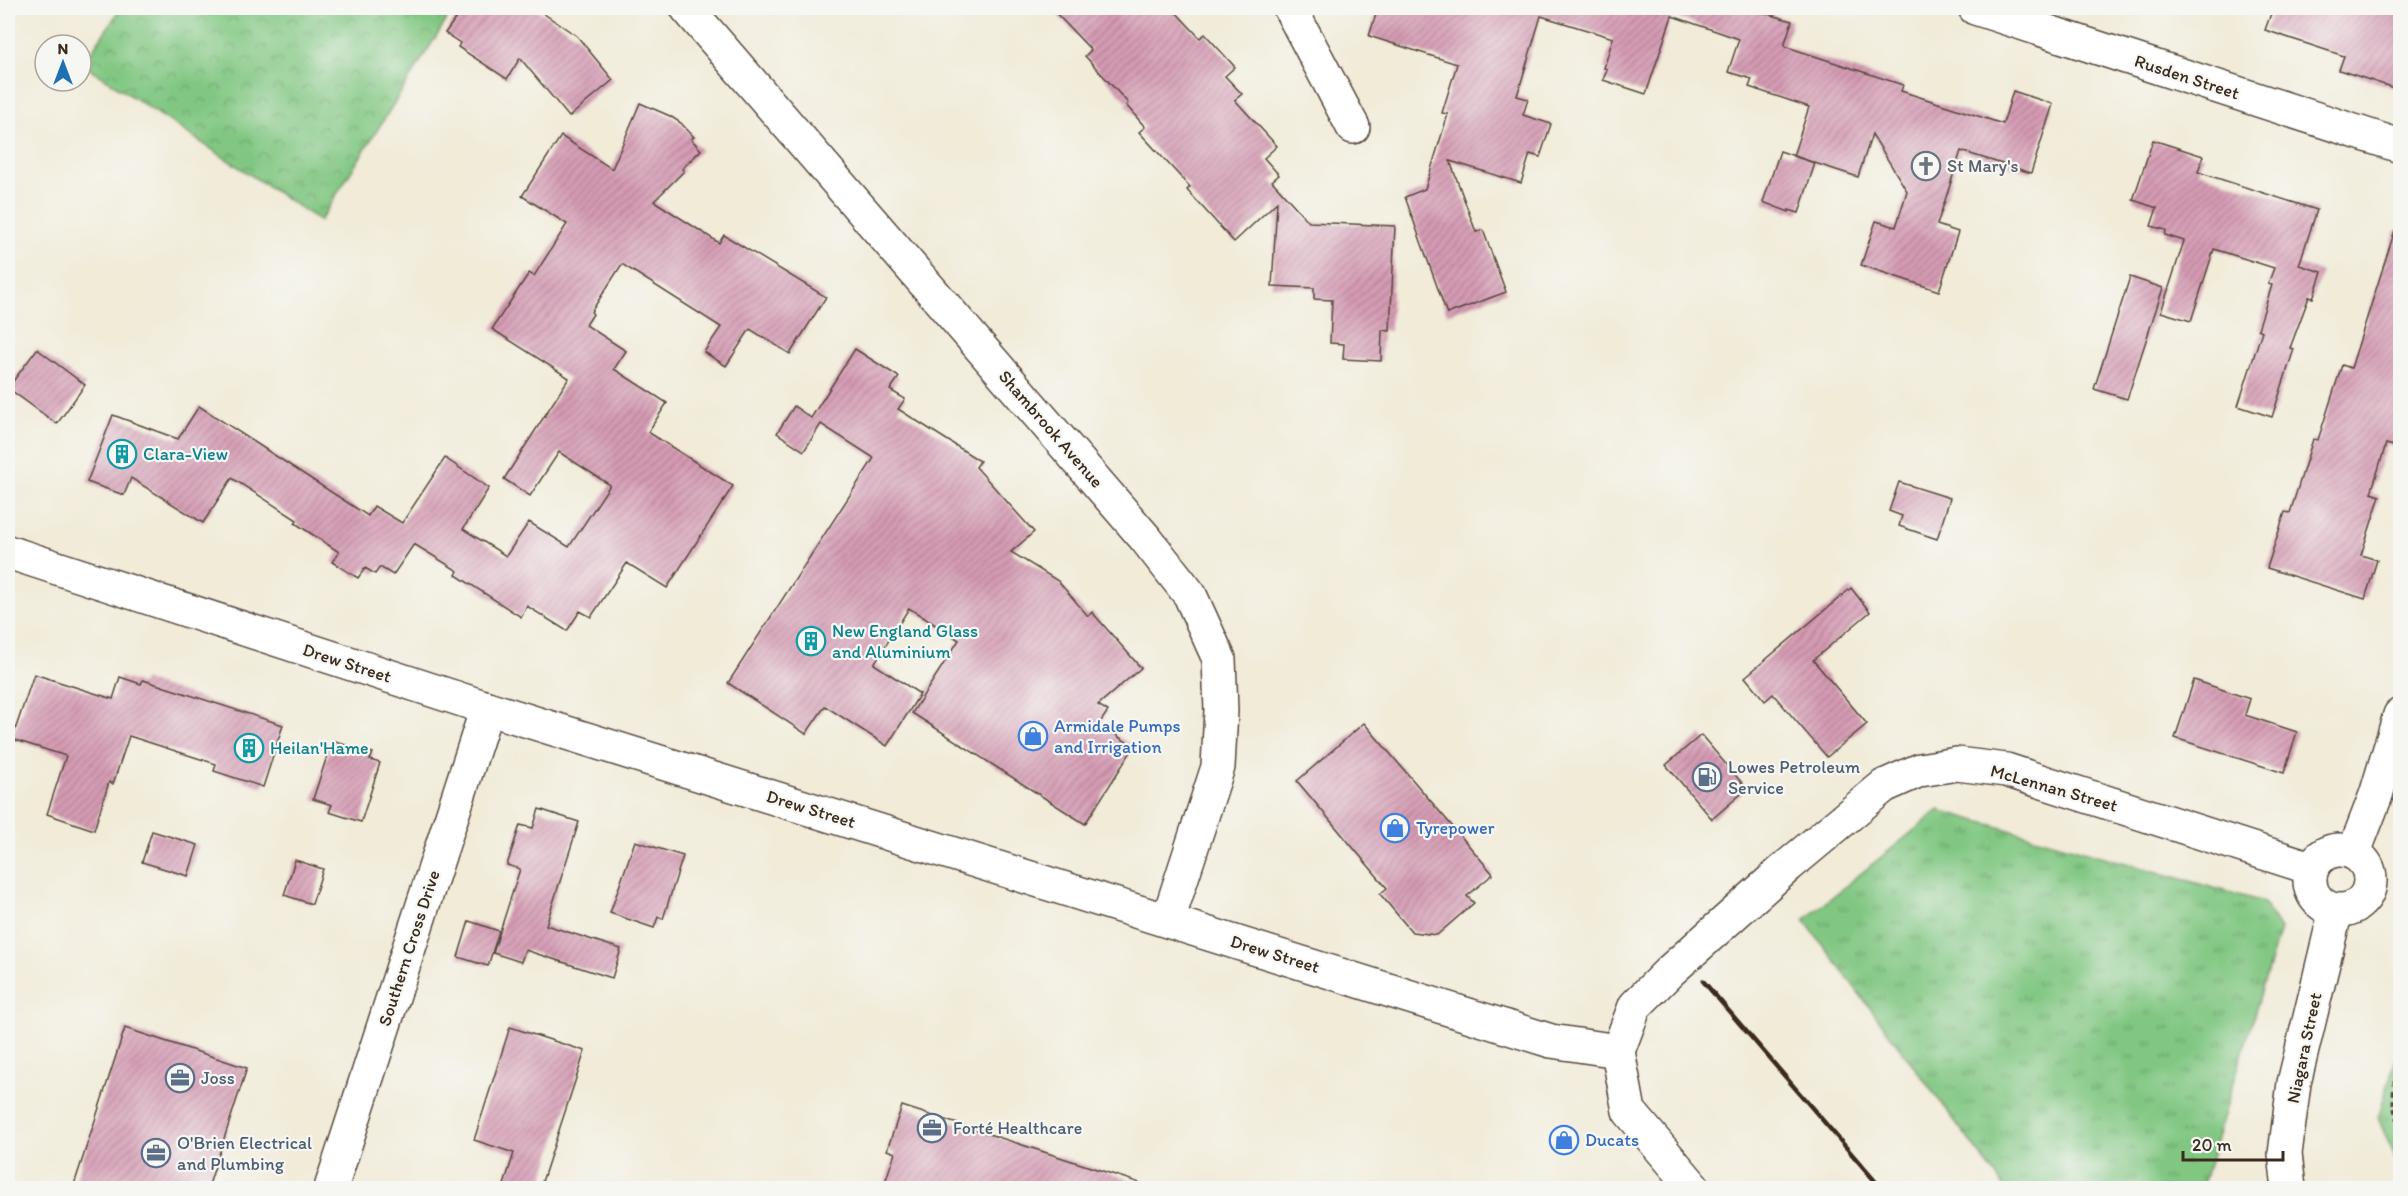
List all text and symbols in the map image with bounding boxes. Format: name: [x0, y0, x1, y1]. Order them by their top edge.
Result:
north arrow: [33, 33, 93, 93]
text: N: [58, 39, 68, 58]
street label: Rusden Street: [2132, 50, 2242, 104]
church icon: St Mary's: [1910, 150, 1942, 182]
place label: St Mary's: [1947, 155, 2019, 177]
street label: Shambrook Avenue: [994, 366, 1108, 492]
building icon: Clara-View: [106, 438, 138, 470]
place label: Clara-View: [143, 443, 228, 465]
place label: New England Glass and Aluminium: [832, 620, 978, 663]
building icon: New England Glass and Aluminium: [795, 625, 827, 657]
street label: Drew Street: [300, 638, 394, 688]
place label: Armidale Pumps and Irrigation: [1054, 715, 1181, 758]
shop icon: Armidale Pumps and Irrigation: [1017, 720, 1049, 752]
building icon: Heilan'Hame: [233, 732, 265, 764]
place label: Heilan'Hame: [270, 737, 369, 759]
place label: Lowes Petroleum Service: [1728, 756, 1860, 799]
street label: McLennan Street: [1988, 759, 2120, 817]
fuel station icon: Lowes Petroleum Service: [1691, 761, 1723, 793]
street label: Drew Street: [764, 785, 858, 833]
shop icon: Tyrepower: [1379, 812, 1411, 844]
place label: Tyrepower: [1416, 817, 1495, 839]
street label: Southern Cross Drive: [373, 867, 445, 1029]
street label: Drew Street: [1228, 930, 1322, 978]
street label: Niagara Street: [2282, 990, 2326, 1105]
office icon: Joss: [164, 1062, 196, 1094]
place label: Joss: [201, 1067, 235, 1089]
office icon: Forté Healthcare: [916, 1112, 948, 1144]
place label: Forté Healthcare: [953, 1117, 1082, 1139]
shop icon: Ducats: [1548, 1124, 1580, 1156]
scale bar: [2183, 1124, 2284, 1162]
place label: Ducats: [1585, 1129, 1639, 1151]
place label: O'Brien Electrical and Plumbing: [177, 1132, 312, 1175]
text: 20 m: [2192, 1134, 2232, 1156]
office icon: O'Brien Electrical and Plumbing: [140, 1137, 172, 1169]

